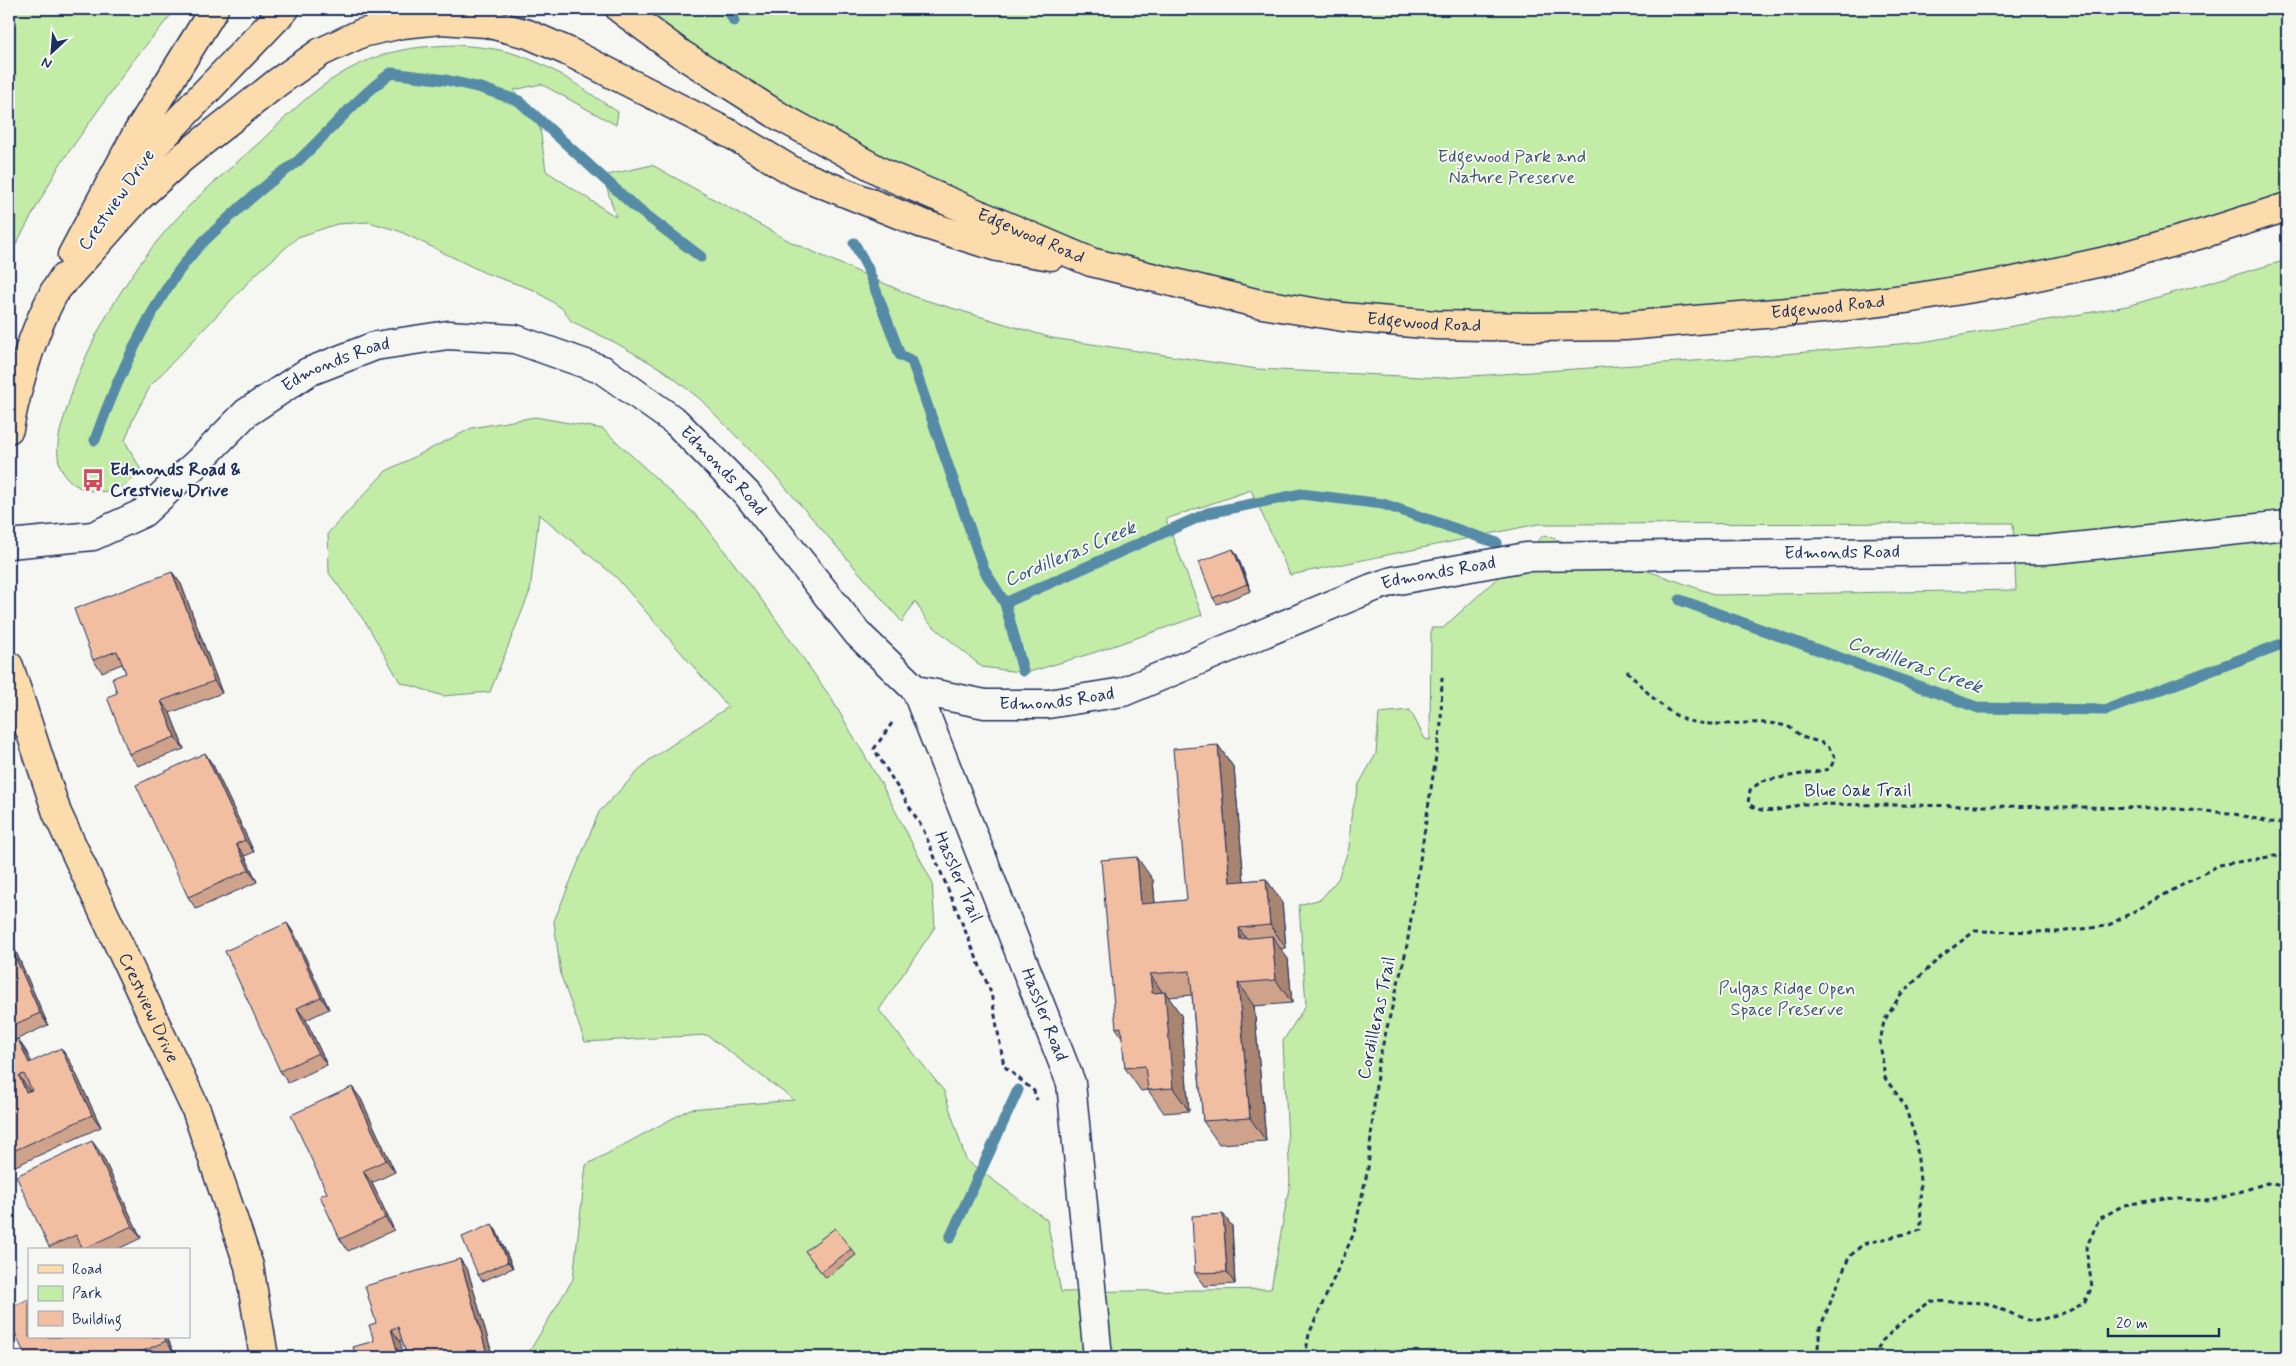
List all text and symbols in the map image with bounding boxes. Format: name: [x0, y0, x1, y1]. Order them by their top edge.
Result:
north arrow: [28, 28, 78, 78]
text: N: [39, 53, 55, 73]
street label: Crestview Drive: [73, 145, 161, 255]
park label: Edgewood Park and Nature Preserve: [1438, 145, 1586, 190]
street label: Edgewood Road: [973, 203, 1088, 270]
street label: Edgewood Road: [1770, 289, 1886, 326]
street label: Edgewood Road: [1366, 307, 1481, 338]
street label: Edmonds Road: [277, 332, 391, 398]
street label: Edmonds Road: [675, 421, 772, 521]
place label: Edmonds Road & Crestview Drive: [110, 458, 241, 503]
bus stop icon: Edmonds Road & Crestview Drive: [80, 467, 106, 493]
water label: Cordilleras Creek: [1001, 515, 1141, 593]
street label: Edmonds Road: [1784, 540, 1900, 566]
street label: Edmonds Road: [1378, 551, 1498, 596]
water label: Cordilleras Creek: [1845, 630, 1987, 700]
street label: Edmonds Road: [999, 682, 1116, 717]
street label: Blue Oak Trail: [1804, 779, 1912, 803]
street label: Hassler Trail: [928, 828, 988, 926]
street label: Crestview Drive: [112, 949, 184, 1067]
street label: Cordilleras Trail: [1352, 954, 1402, 1082]
street label: Hassler Road: [1015, 964, 1073, 1065]
park label: Pulgas Ridge Open Space Preserve: [1719, 977, 1855, 1022]
legend: [28, 1248, 190, 1338]
text: Road: [72, 1260, 102, 1280]
text: Park: [72, 1284, 102, 1304]
scale bar: [2108, 1306, 2220, 1338]
text: Building: [72, 1310, 122, 1331]
text: 20 m: [2116, 1314, 2148, 1334]

